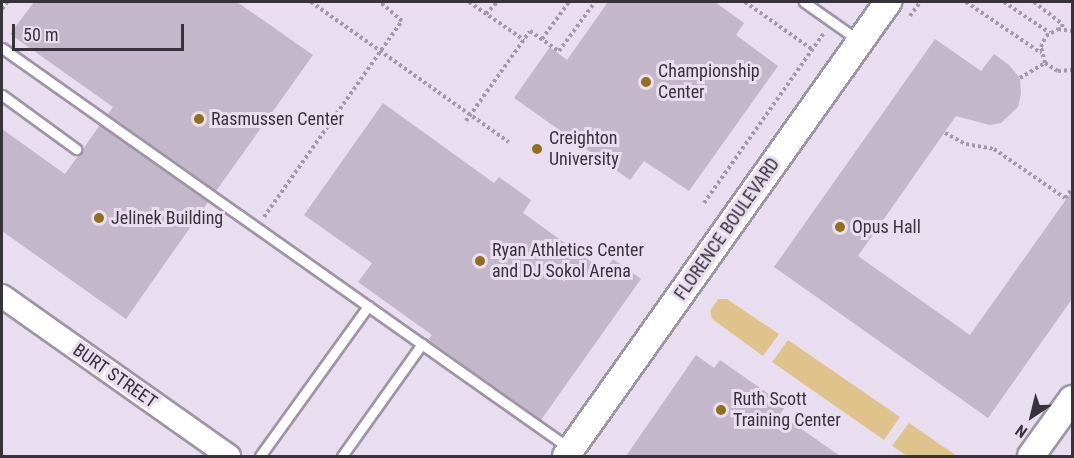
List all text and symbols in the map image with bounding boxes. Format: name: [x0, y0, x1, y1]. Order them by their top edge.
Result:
scale bar: [15, 12, 188, 50]
text: 50 m: [23, 24, 58, 45]
place label: Championship Center: [658, 61, 760, 104]
marker: Championship Center: [639, 75, 653, 89]
place label: Rasmussen Center: [211, 108, 344, 130]
marker: Rasmussen Center: [192, 112, 206, 126]
place label: Creighton University: [549, 128, 619, 170]
marker: Creighton University: [530, 142, 544, 156]
street label: FLORENCE BOULEVARD: [670, 154, 784, 304]
place label: Jelinek Building: [111, 207, 223, 229]
marker: Jelinek Building: [92, 211, 106, 225]
place label: Opus Hall: [852, 216, 921, 238]
marker: Opus Hall: [833, 220, 847, 234]
place label: Ryan Athletics Center and DJ Sokol Arena: [492, 240, 644, 282]
marker: Ryan Athletics Center and DJ Sokol Arena: [473, 254, 487, 268]
street label: BURT STREET: [69, 339, 161, 413]
north arrow: [1002, 386, 1062, 446]
place label: Ruth Scott Training Center: [733, 389, 841, 432]
marker: Ruth Scott Training Center: [714, 403, 728, 417]
text: N: [1012, 421, 1031, 442]

